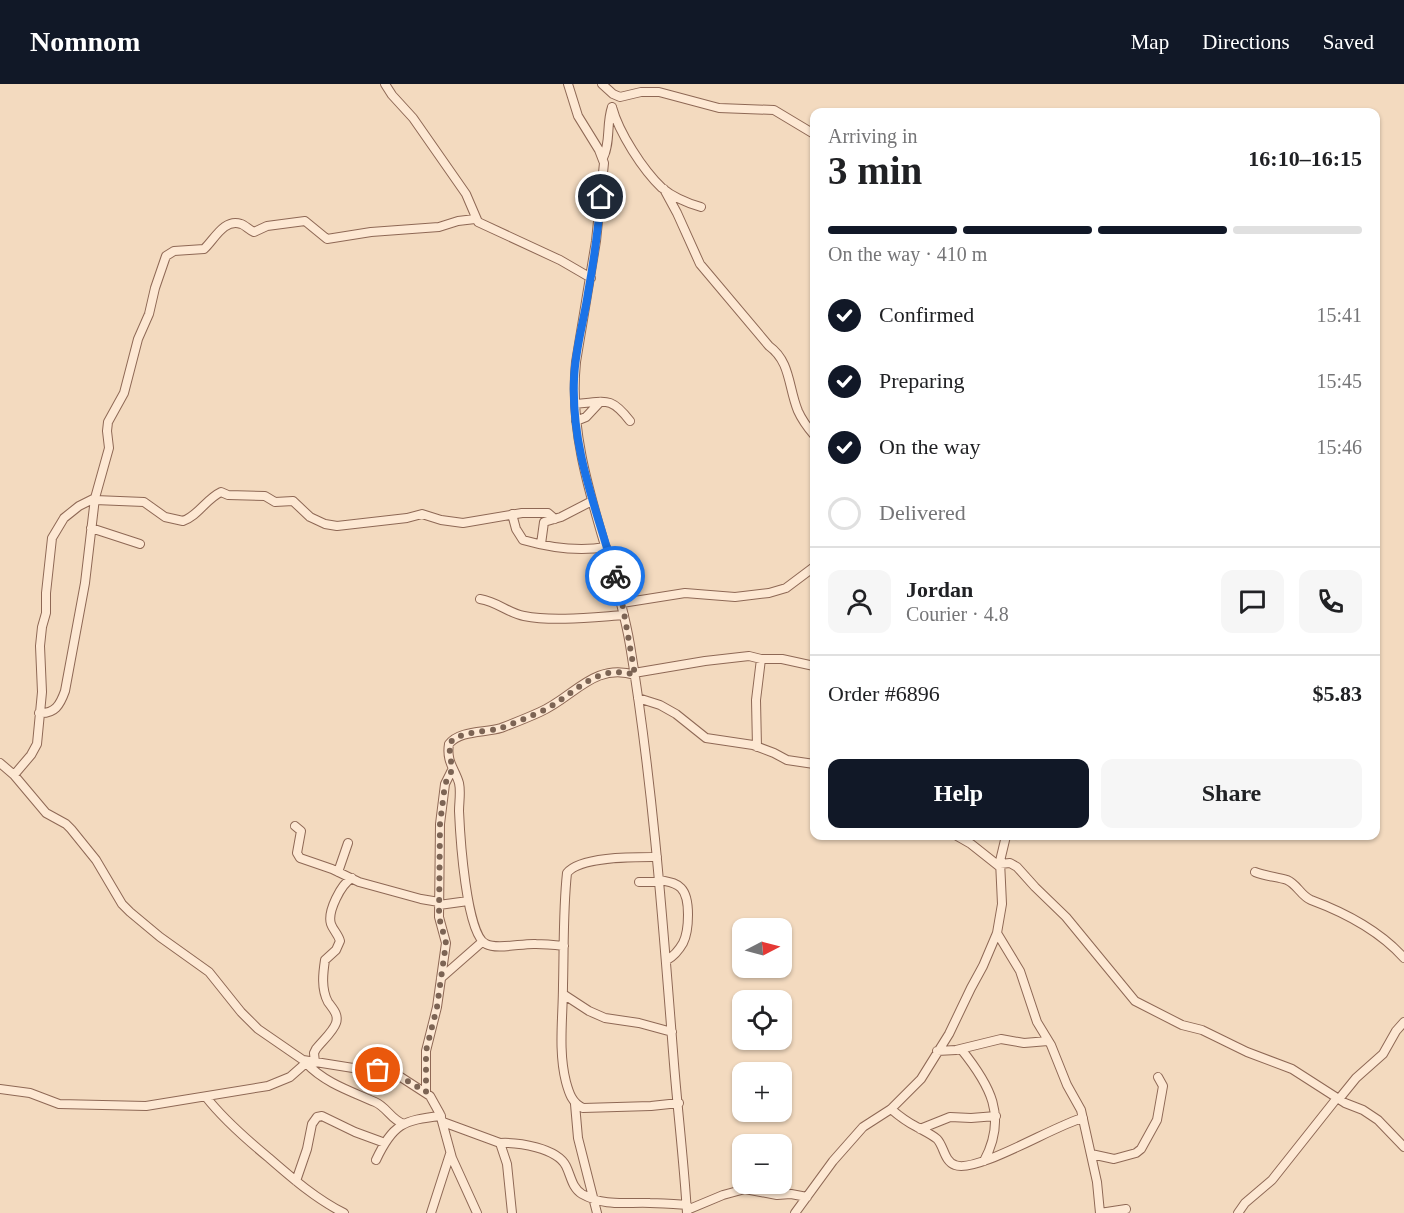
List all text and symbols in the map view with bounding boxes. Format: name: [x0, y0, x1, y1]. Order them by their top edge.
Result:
text: Nomnom: [30, 26, 140, 57]
text: Map: [1131, 30, 1169, 54]
text: Directions: [1202, 30, 1290, 54]
text: Saved: [1323, 30, 1374, 54]
text: Arriving in: [828, 125, 917, 147]
text: 16:10–16:15: [1248, 146, 1362, 171]
text: 3 min: [828, 149, 922, 192]
pin: [575, 171, 626, 222]
icon: home: [584, 180, 617, 213]
text: On the way · 410 m: [828, 243, 987, 265]
icon: check: [828, 299, 861, 332]
text: Confirmed: [879, 302, 974, 327]
text: 15:41: [1316, 304, 1362, 326]
icon: check: [828, 365, 861, 398]
text: Preparing: [879, 368, 965, 393]
text: 15:45: [1316, 370, 1362, 392]
icon: check: [828, 431, 861, 464]
text: On the way: [879, 434, 980, 459]
text: 15:46: [1316, 436, 1362, 458]
text: Delivered: [879, 500, 966, 525]
courier: [585, 546, 645, 606]
icon: bike: [599, 560, 632, 593]
button: person: [828, 570, 891, 633]
button: chat: [1221, 570, 1284, 633]
button: phone: [1299, 570, 1362, 633]
text: Jordan: [906, 577, 973, 602]
text: Courier · 4.8: [906, 603, 1009, 625]
text: Order #6896: [828, 681, 940, 706]
text: $5.83: [1313, 681, 1362, 706]
button: Help: [828, 759, 1089, 828]
button: Share: [1101, 759, 1362, 828]
north arrow: [732, 918, 792, 978]
map controls: [732, 918, 792, 1194]
button: locate: [732, 990, 792, 1050]
pin: [352, 1044, 403, 1095]
icon: bag: [361, 1053, 394, 1086]
button: +: [732, 1062, 792, 1122]
button: −: [732, 1134, 792, 1194]

